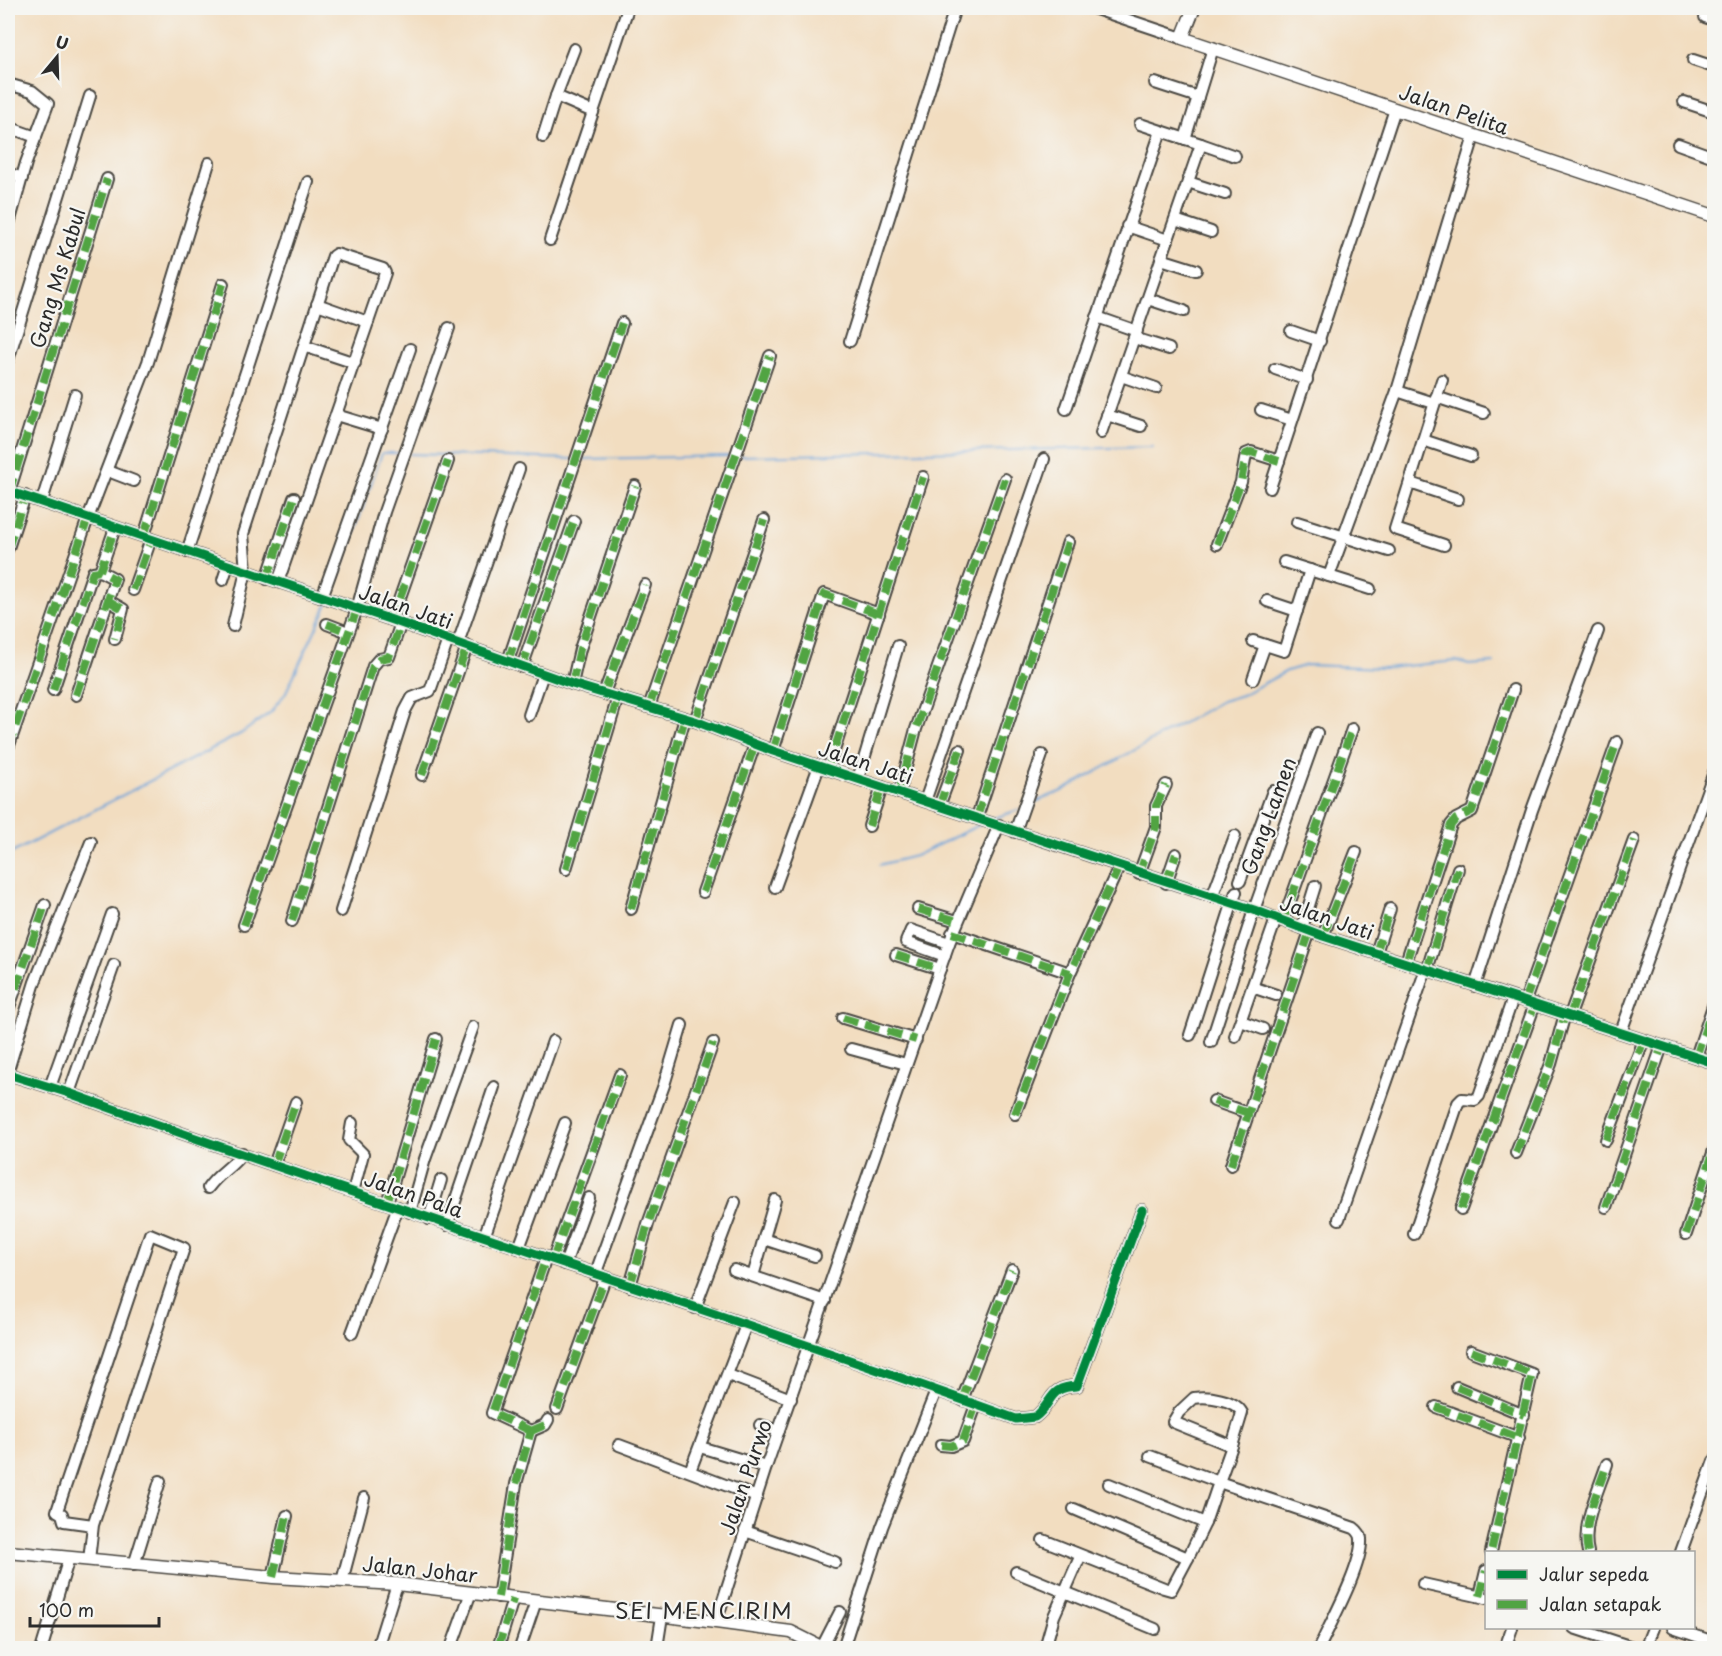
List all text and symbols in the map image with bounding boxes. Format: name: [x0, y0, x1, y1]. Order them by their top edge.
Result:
north arrow: [27, 27, 87, 87]
text: U: [53, 29, 72, 55]
street label: Jalan Pelita: [1395, 76, 1513, 142]
street label: Gang Ms Kabul: [21, 204, 93, 352]
street label: Jalan Jati: [355, 576, 457, 636]
street label: Jalan Jati: [815, 733, 917, 791]
street label: Gang Lamen: [1233, 753, 1303, 879]
street label: Jalan Jati: [1276, 887, 1378, 947]
street label: Jalan Pala: [361, 1163, 468, 1225]
street label: Jalan Purwo: [711, 1415, 779, 1539]
street label: Jalan Johar: [361, 1548, 479, 1590]
legend: [1485, 1551, 1695, 1629]
text: Jalur sepeda: [1539, 1560, 1649, 1587]
scale bar: [30, 1590, 159, 1628]
text: Jalan setapak: [1539, 1590, 1661, 1617]
district label: SEI MENCIRIM: [615, 1593, 793, 1626]
text: 100 m: [39, 1596, 94, 1623]

